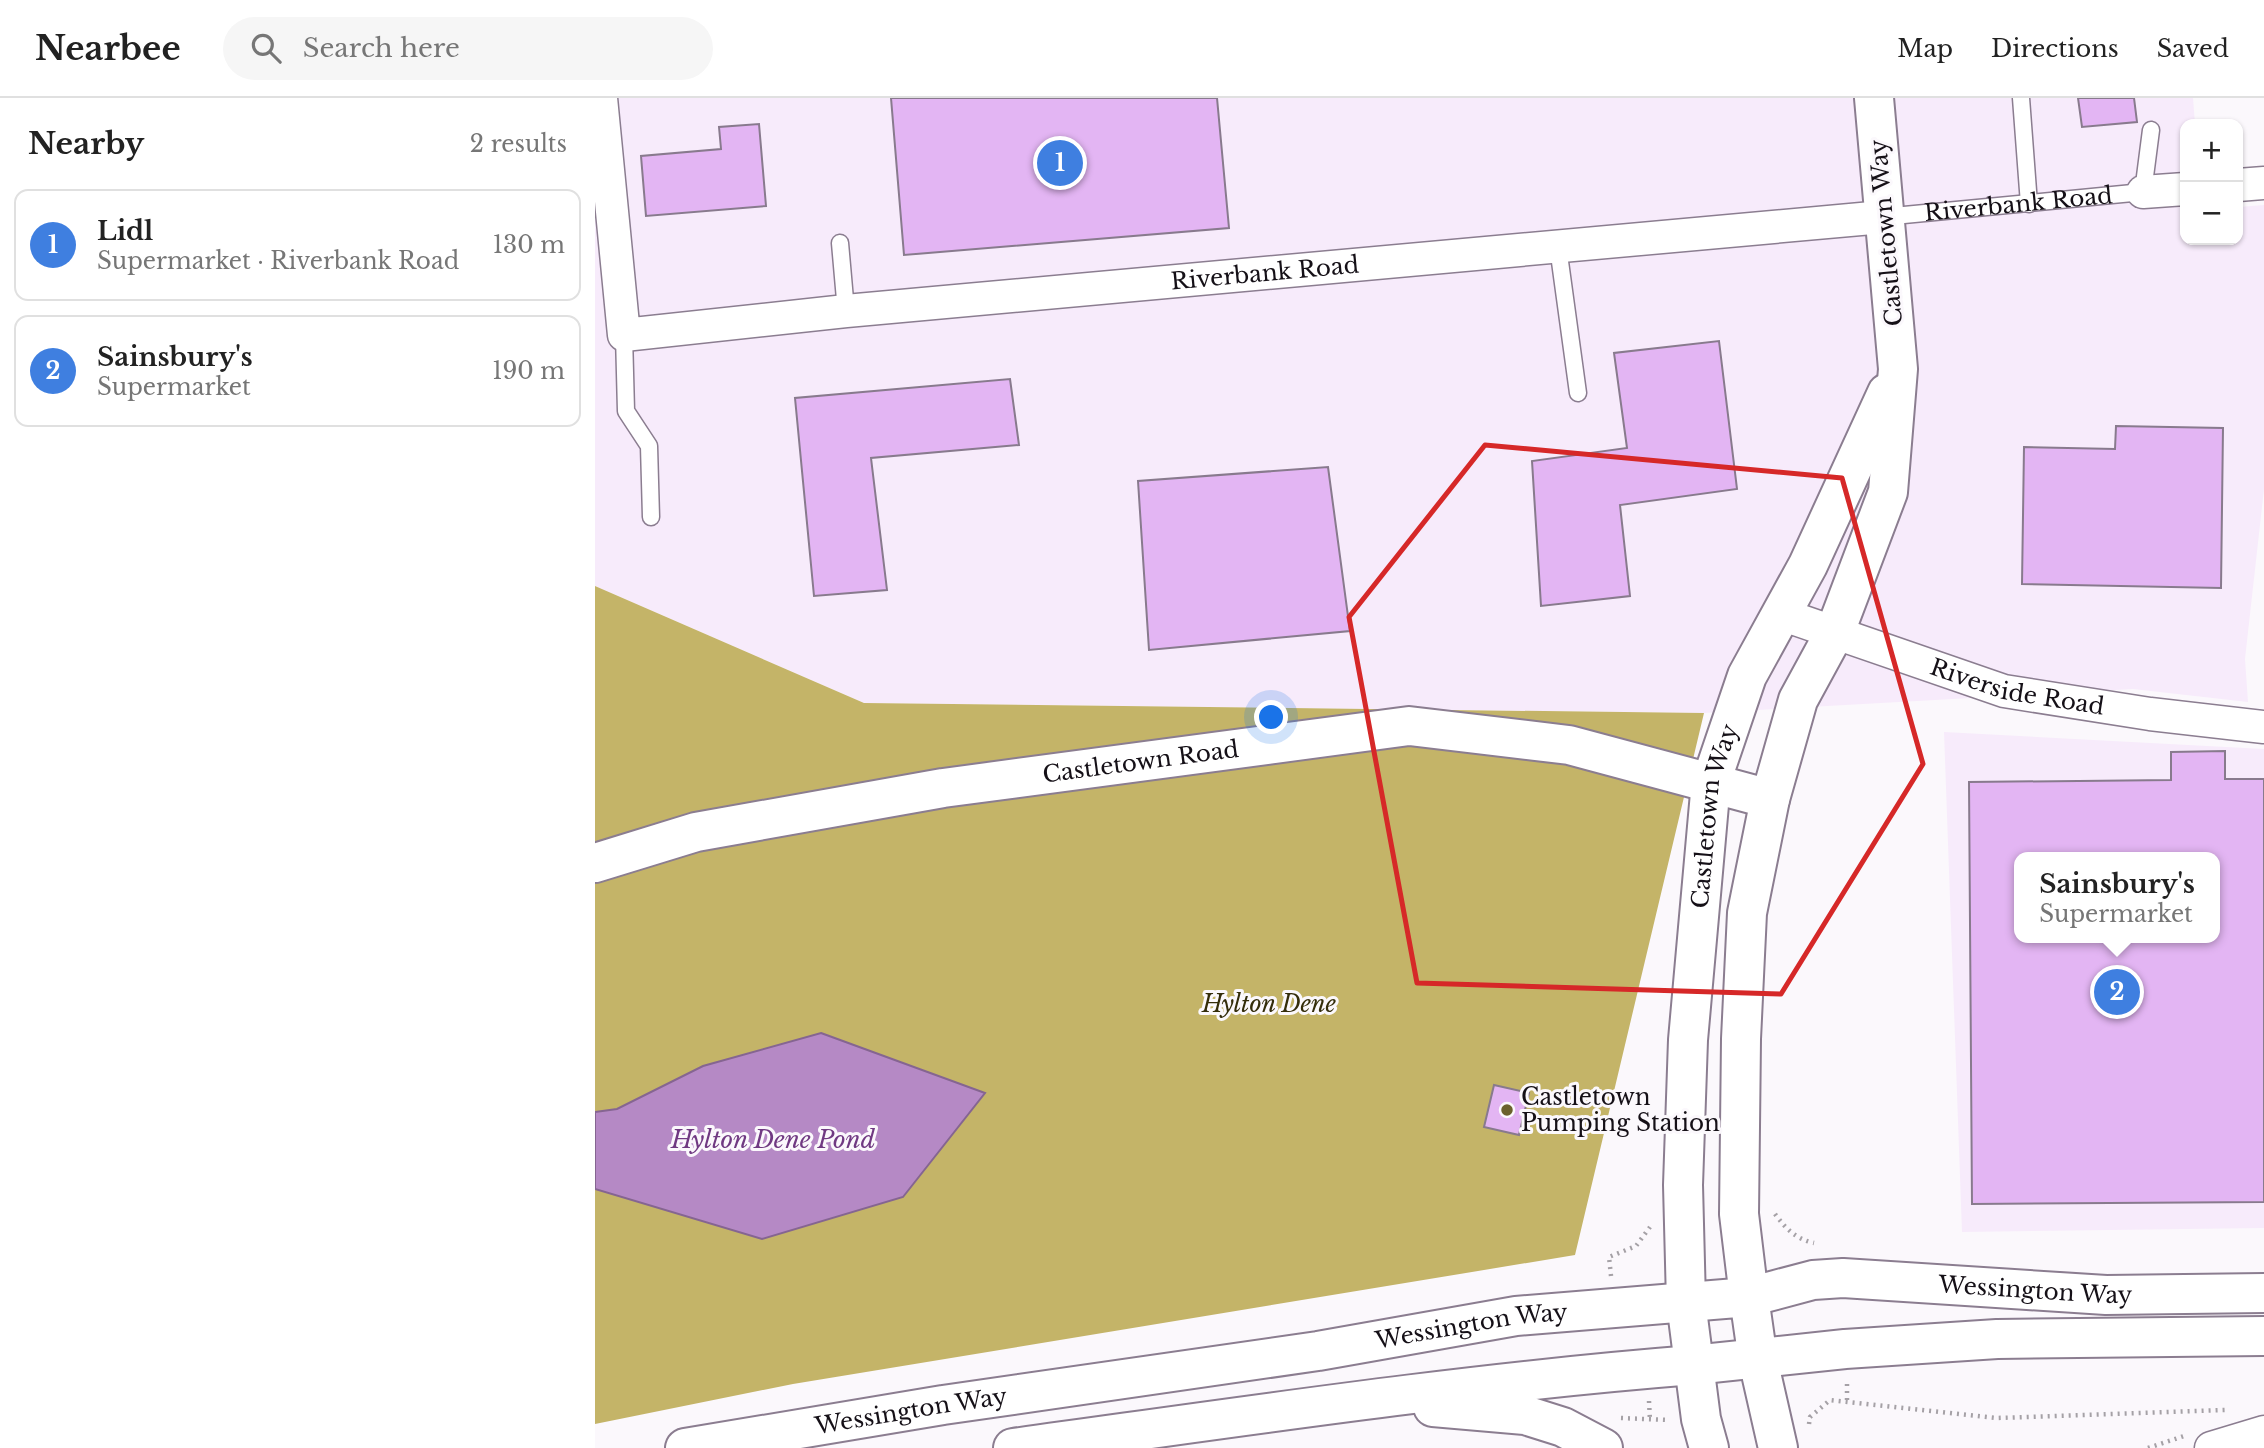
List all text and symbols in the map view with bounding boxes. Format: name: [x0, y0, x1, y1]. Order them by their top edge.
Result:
search box: [223, 17, 713, 80]
text: Nearbee: [35, 28, 181, 69]
icon: search: [247, 29, 285, 67]
text: Search here: [303, 32, 460, 64]
text: Map: [1897, 34, 1953, 63]
text: Directions: [1991, 34, 2119, 63]
text: Saved: [2157, 34, 2229, 63]
map controls: [2180, 119, 2243, 245]
button: +: [2180, 119, 2243, 182]
text: Nearby: [28, 125, 144, 162]
text: 2 results: [470, 130, 567, 158]
pin: 1: [1037, 137, 1083, 189]
street label: Castletown Way: [1864, 138, 1908, 328]
street label: Riverbank Road: [1923, 181, 2114, 227]
button: −: [2180, 182, 2243, 245]
text: Lidl: [97, 215, 153, 247]
text: 1: [48, 231, 58, 259]
text: 130 m: [493, 231, 565, 259]
text: Supermarket · Riverbank Road: [97, 247, 459, 275]
street label: Riverbank Road: [1170, 251, 1360, 296]
text: Sainsbury's: [97, 341, 253, 373]
text: 2: [46, 357, 60, 385]
text: 190 m: [492, 357, 565, 385]
text: Supermarket: [97, 373, 251, 401]
street label: Riverside Road: [1927, 653, 2106, 721]
your location: [1254, 700, 1288, 734]
street label: Castletown Way: [1686, 720, 1744, 910]
street label: Castletown Road: [1041, 735, 1241, 789]
popup: [2014, 852, 2220, 943]
text: Sainsbury's: [2039, 868, 2195, 900]
text: Supermarket: [2039, 900, 2193, 928]
pin: 2: [2094, 966, 2140, 1018]
park label: Hylton Dene: [1201, 990, 1337, 1018]
place label: Castletown Pumping Station: [1521, 1083, 1720, 1137]
marker: Castletown Pumping Station: [1499, 1102, 1515, 1118]
water label: Hylton Dene Pond: [670, 1125, 876, 1154]
street label: Wessington Way: [1937, 1270, 2133, 1309]
street label: Wessington Way: [1372, 1298, 1569, 1355]
street label: Wessington Way: [812, 1382, 1009, 1440]

